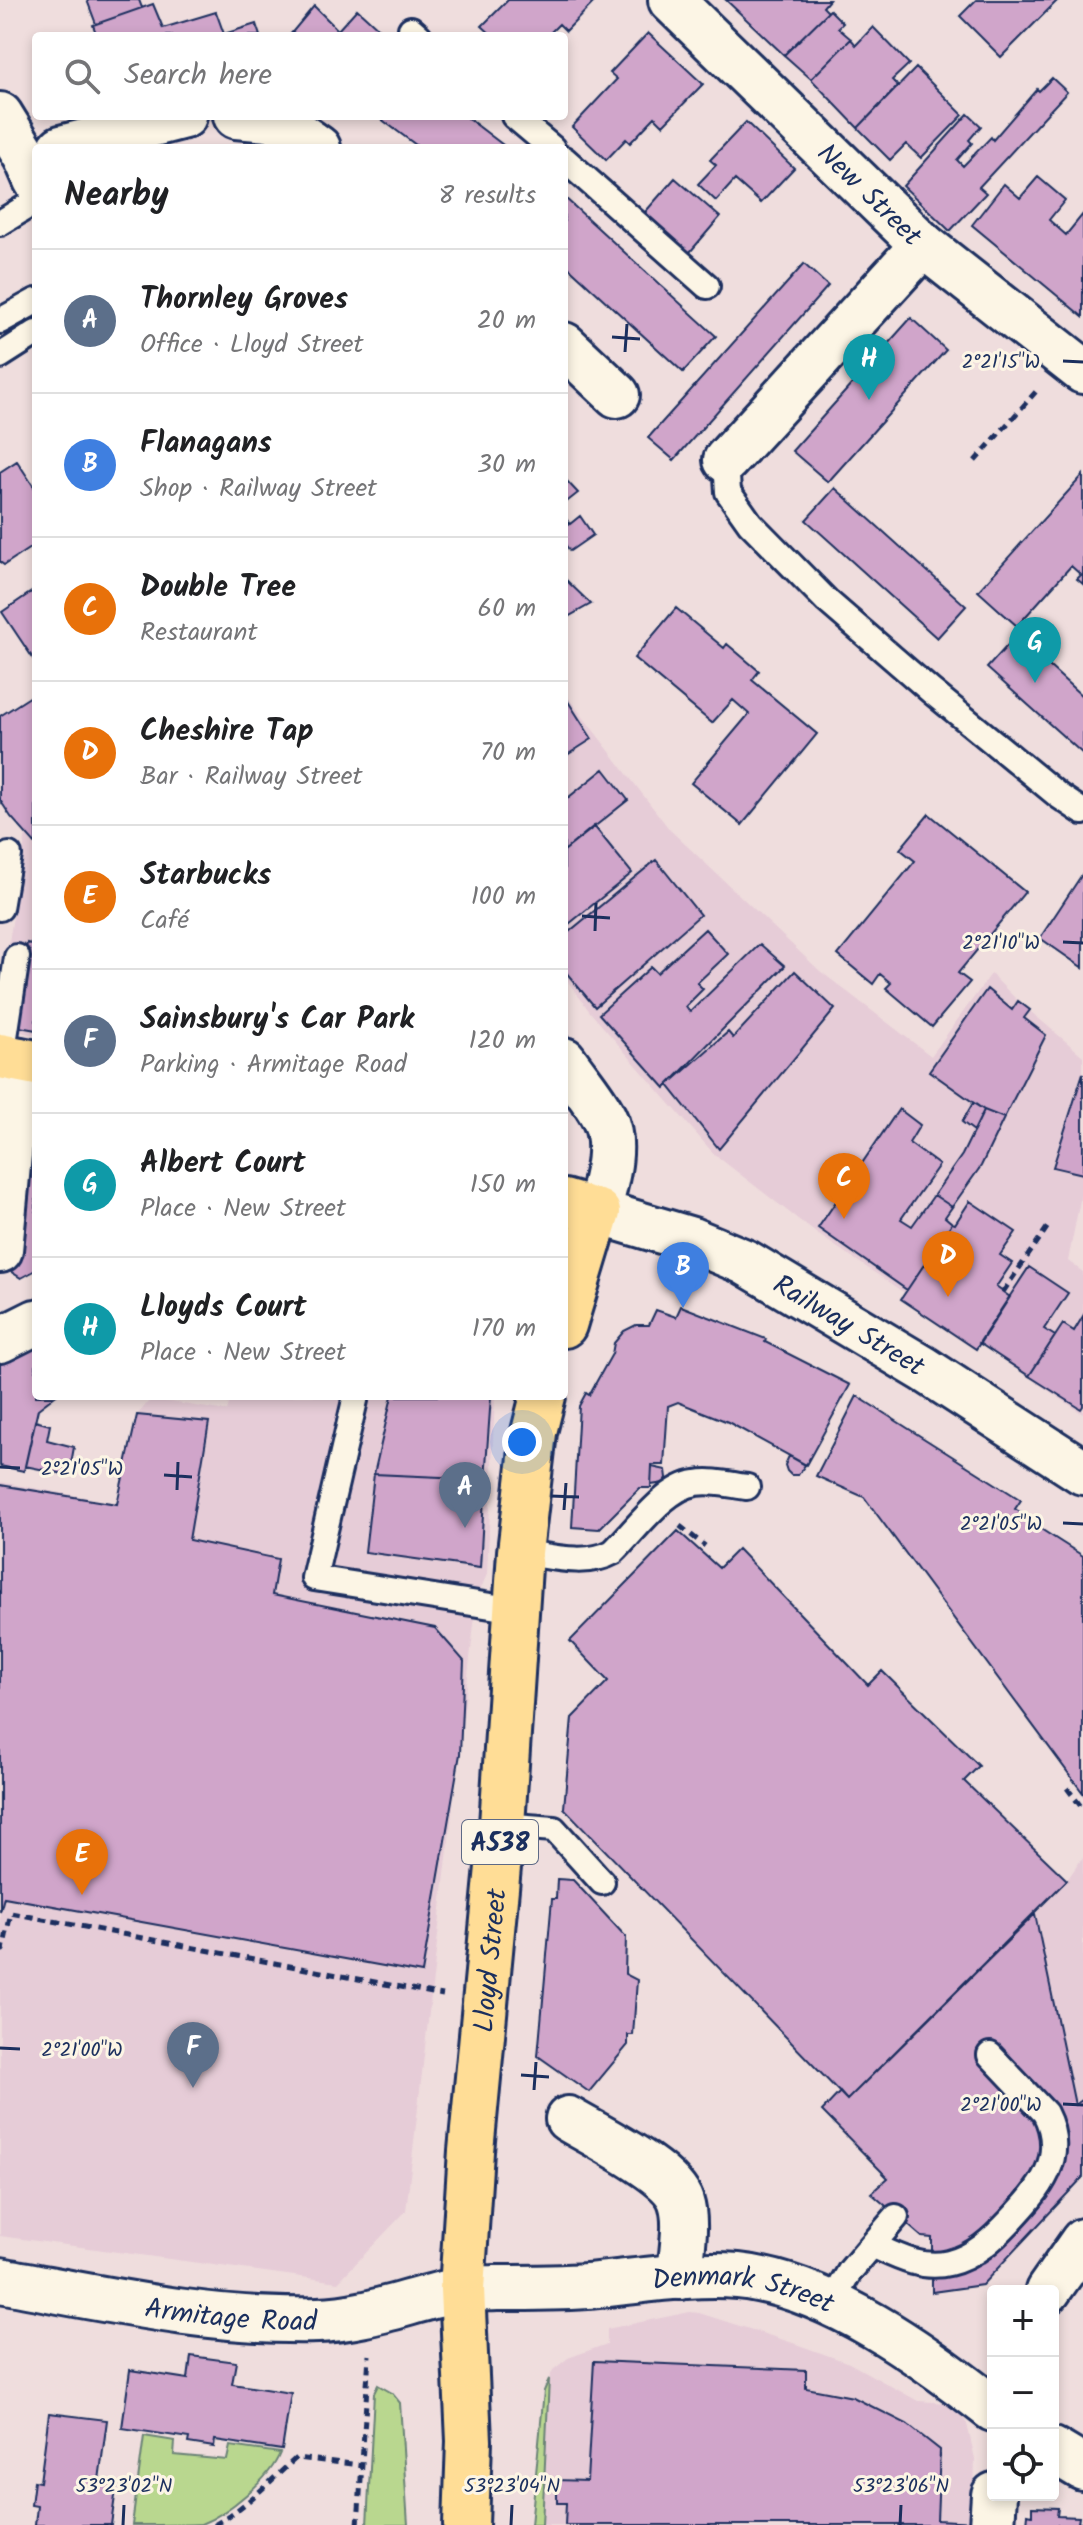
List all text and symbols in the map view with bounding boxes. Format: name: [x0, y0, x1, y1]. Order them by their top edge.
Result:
search box: [32, 32, 568, 120]
text: Search here: [124, 52, 272, 100]
icon: search: [60, 54, 104, 98]
street label: New Street: [805, 133, 933, 259]
text: Nearby: [64, 169, 169, 223]
text: 8 results: [439, 175, 536, 217]
text: Thornley Groves: [140, 276, 348, 324]
text: A: [82, 300, 98, 342]
text: 20 m: [477, 300, 536, 342]
text: Office · Lloyd Street: [140, 324, 364, 366]
pin: H: [843, 334, 895, 400]
text: 2°21'15"W: [962, 347, 1040, 379]
text: Flanagans: [140, 420, 272, 468]
text: B: [82, 444, 98, 486]
text: 30 m: [477, 444, 536, 486]
text: Shop · Railway Street: [140, 468, 377, 510]
text: Double Tree: [140, 564, 296, 612]
text: C: [82, 588, 98, 630]
text: 60 m: [477, 588, 536, 630]
text: Restaurant: [140, 612, 257, 654]
pin: G: [1009, 617, 1061, 683]
text: Cheshire Tap: [140, 708, 314, 756]
text: D: [81, 732, 99, 774]
text: 70 m: [480, 732, 536, 774]
text: Bar · Railway Street: [140, 756, 363, 798]
text: Starbucks: [140, 852, 271, 900]
text: E: [83, 876, 97, 918]
text: 100 m: [471, 876, 536, 918]
text: Café: [140, 900, 189, 942]
text: 2°21'10"W: [962, 928, 1040, 960]
text: Sainsbury's Car Park: [140, 996, 414, 1044]
text: F: [83, 1020, 97, 1062]
text: 120 m: [469, 1020, 536, 1062]
text: Parking · Armitage Road: [140, 1044, 407, 1086]
text: Albert Court: [140, 1140, 306, 1188]
pin: C: [818, 1153, 870, 1219]
text: G: [82, 1164, 98, 1206]
text: 150 m: [470, 1164, 536, 1206]
text: Place · New Street: [140, 1188, 346, 1230]
pin: D: [922, 1231, 974, 1297]
pin: B: [657, 1242, 709, 1308]
street label: Railway Street: [764, 1264, 934, 1390]
text: Lloyds Court: [140, 1284, 307, 1332]
text: H: [82, 1308, 98, 1350]
text: 170 m: [472, 1308, 536, 1350]
text: Place · New Street: [140, 1332, 346, 1374]
your location: [502, 1422, 542, 1462]
text: 2°21'05"W: [41, 1454, 123, 1486]
pin: A: [439, 1462, 491, 1528]
text: 2°21'05"W: [960, 1509, 1042, 1541]
road number: A538: [462, 1820, 538, 1864]
pin: E: [56, 1829, 108, 1895]
street label: Lloyd Street: [462, 1886, 521, 2035]
pin: F: [167, 2022, 219, 2088]
text: 2°21'00"W: [41, 2035, 123, 2067]
text: 2°21'00"W: [960, 2090, 1042, 2122]
street label: Denmark Street: [650, 2255, 842, 2328]
map controls: [987, 2285, 1059, 2501]
button: +: [987, 2285, 1059, 2357]
street label: Armitage Road: [142, 2287, 319, 2345]
button: −: [987, 2357, 1059, 2429]
button: locate: [987, 2429, 1059, 2501]
text: 53°23'02"N: [76, 2471, 172, 2503]
text: 53°23'04"N: [464, 2471, 560, 2503]
text: 53°23'06"N: [853, 2471, 949, 2503]

